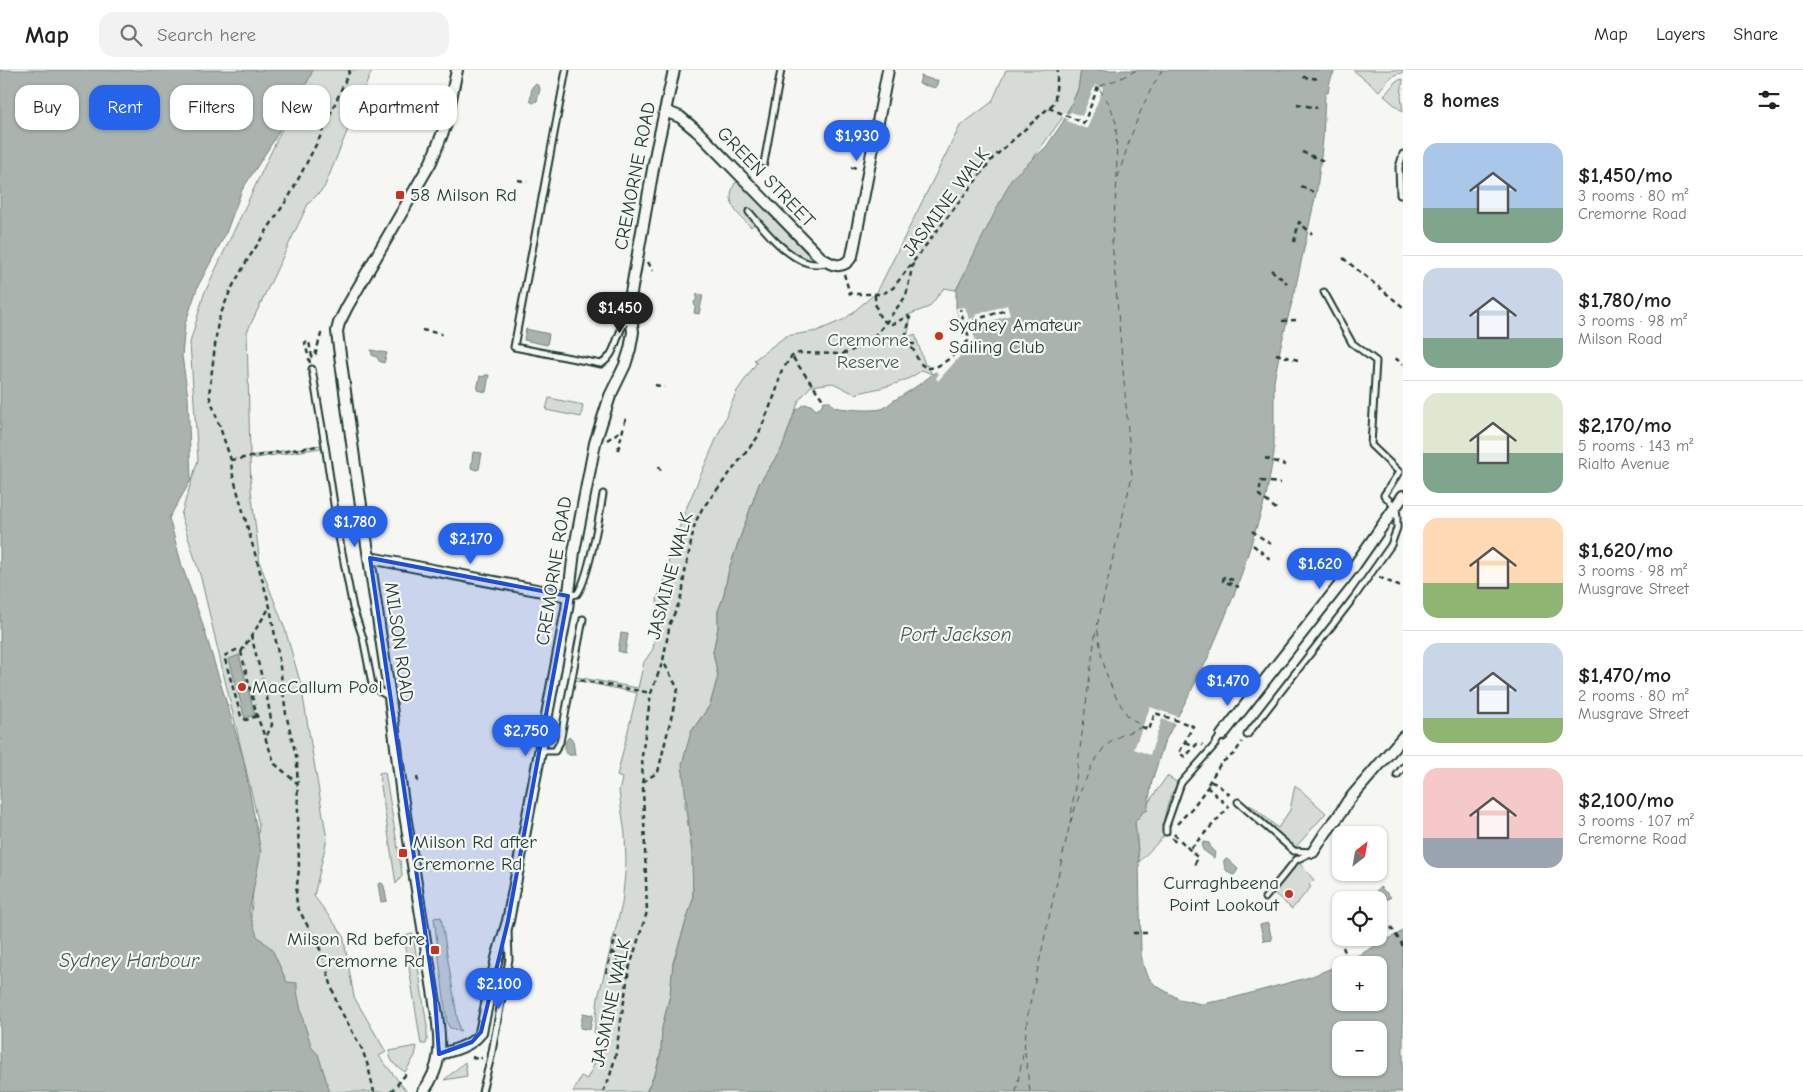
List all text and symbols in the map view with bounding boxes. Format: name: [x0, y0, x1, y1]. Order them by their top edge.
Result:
search box: [99, 12, 449, 57]
text: Map: [25, 21, 69, 49]
icon: search: [117, 21, 145, 49]
text: Search here: [157, 24, 256, 46]
text: Map: [1594, 24, 1628, 45]
text: Layers: [1656, 24, 1705, 45]
text: Share: [1733, 24, 1778, 45]
chip: Buy: [15, 85, 79, 130]
chip: Rent: [89, 85, 160, 130]
chip: Filters: [170, 85, 253, 130]
chip: New: [263, 85, 330, 130]
chip: Apartment: [340, 85, 457, 130]
icon: filters: [1755, 86, 1783, 114]
text: 8 homes: [1423, 88, 1499, 112]
street label: CREMORNE ROAD: [610, 100, 660, 252]
pin: $1,930: [816, 119, 898, 162]
street label: GREEN STREET: [712, 122, 820, 232]
text: $1,930: [835, 127, 879, 145]
street label: JASMINE WALK: [898, 143, 994, 261]
icon: home: [1463, 163, 1523, 223]
text: $1,450/mo: [1578, 163, 1673, 187]
place label: 58 Milson Rd: [410, 184, 517, 206]
text: 3 rooms · 80 m²: [1578, 187, 1688, 205]
marker: 58 Milson Rd: [394, 189, 406, 201]
text: Cremorne Road: [1578, 205, 1687, 223]
icon: home: [1463, 288, 1523, 348]
text: $1,780/mo: [1578, 288, 1671, 312]
pin: $1,450: [579, 292, 661, 334]
text: $1,450: [598, 299, 642, 317]
text: 3 rooms · 98 m²: [1578, 312, 1687, 330]
place label: Sydney Amateur Sailing Club: [949, 314, 1081, 358]
park label: Cremorne Reserve: [827, 329, 909, 373]
marker: Sydney Amateur Sailing Club: [933, 330, 945, 342]
text: Milson Road: [1578, 330, 1662, 348]
icon: home: [1463, 413, 1523, 473]
text: $2,170/mo: [1578, 413, 1672, 437]
text: 5 rooms · 143 m²: [1578, 437, 1693, 455]
text: Rialto Avenue: [1578, 455, 1670, 473]
street label: CREMORNE ROAD: [531, 495, 577, 647]
pin: $1,780: [314, 506, 396, 548]
street label: JASMINE WALK: [642, 510, 698, 642]
text: $1,780: [333, 513, 377, 531]
pin: $2,170: [430, 522, 512, 565]
text: $2,170: [449, 530, 493, 548]
icon: home: [1463, 538, 1523, 598]
text: $1,620/mo: [1578, 538, 1673, 562]
pin: $1,620: [1279, 548, 1361, 590]
text: $1,620: [1298, 555, 1342, 573]
text: 3 rooms · 98 m²: [1578, 562, 1687, 580]
text: Musgrave Street: [1578, 580, 1689, 598]
street label: MILSON ROAD: [380, 581, 418, 703]
water label: Port Jackson: [900, 623, 1012, 646]
icon: home: [1463, 663, 1523, 723]
text: $1,470/mo: [1578, 663, 1671, 687]
pin: $1,470: [1187, 664, 1269, 707]
text: $1,470: [1207, 672, 1249, 690]
place label: MacCallum Pool: [252, 676, 383, 698]
marker: MacCallum Pool: [236, 681, 248, 693]
text: 2 rooms · 80 m²: [1578, 687, 1689, 705]
text: Musgrave Street: [1578, 705, 1689, 723]
pin: $2,750: [485, 714, 567, 757]
text: $2,750: [503, 722, 549, 740]
icon: home: [1463, 788, 1523, 848]
text: $2,100/mo: [1578, 788, 1674, 812]
text: 3 rooms · 107 m²: [1578, 812, 1694, 830]
north arrow: [1332, 826, 1388, 881]
map controls: [1332, 826, 1387, 1076]
text: Cremorne Road: [1578, 830, 1687, 848]
place label: Milson Rd after Cremorne Rd: [413, 831, 537, 875]
marker: Milson Rd after Cremorne Rd: [397, 847, 409, 859]
place label: Curraghbeena Point Lookout: [1163, 872, 1280, 916]
marker: Curraghbeena Point Lookout: [1283, 888, 1295, 900]
button: locate: [1332, 891, 1387, 946]
place label: Milson Rd before Cremorne Rd: [287, 928, 425, 972]
street label: JASMINE WALK: [587, 937, 635, 1069]
marker: Milson Rd before Cremorne Rd: [429, 944, 441, 956]
water label: Sydney Harbour: [59, 949, 200, 972]
button: +: [1332, 956, 1387, 1011]
pin: $2,100: [458, 968, 540, 1010]
text: $2,100: [476, 975, 522, 993]
button: −: [1332, 1021, 1387, 1076]

